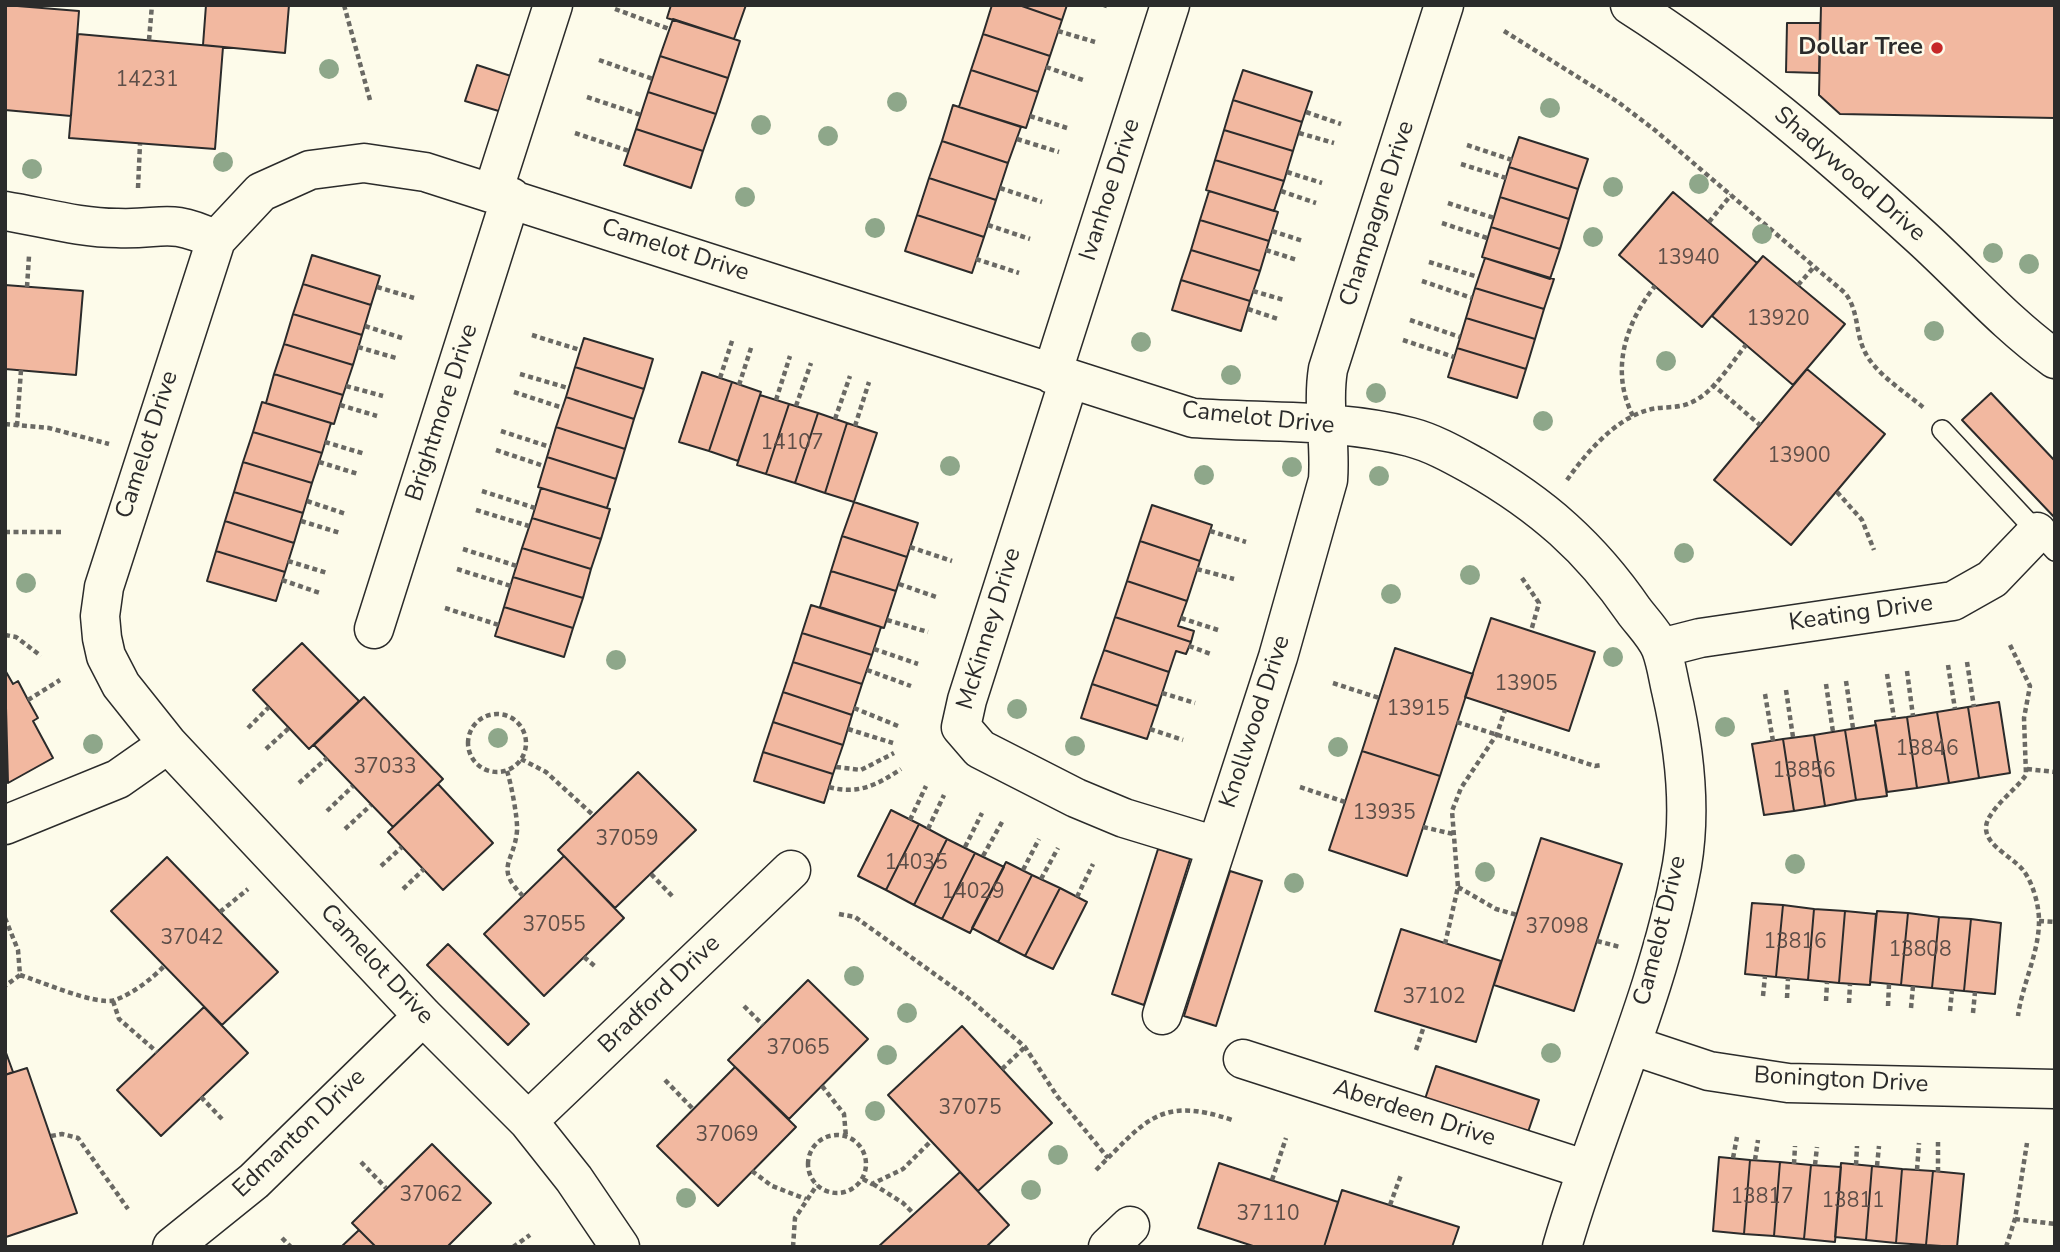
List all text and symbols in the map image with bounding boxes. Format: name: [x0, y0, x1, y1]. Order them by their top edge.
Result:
place label: Dollar Tree: [1798, 34, 1923, 62]
marker: Dollar Tree: [1929, 40, 1945, 56]
house number: 14231: [116, 68, 178, 94]
street label: Shadywood Drive: [1767, 101, 1931, 249]
street label: Ivanhoe Drive: [1075, 115, 1147, 265]
street label: Champagne Drive: [1334, 118, 1422, 310]
street label: Camelot Drive: [598, 214, 752, 288]
house number: 13940: [1657, 246, 1719, 272]
house number: 13920: [1747, 307, 1809, 333]
street label: Brightmore Drive: [401, 321, 485, 505]
street label: Camelot Drive: [111, 368, 185, 522]
street label: Camelot Drive: [1180, 397, 1336, 441]
house number: 14107: [761, 431, 823, 457]
house number: 13900: [1768, 444, 1830, 470]
street label: McKinney Drive: [952, 545, 1028, 713]
street label: Keating Drive: [1787, 590, 1935, 638]
street label: Knollwood Drive: [1215, 632, 1297, 812]
house number: 13905: [1495, 672, 1557, 698]
house number: 13915: [1387, 697, 1449, 723]
house number: 13846: [1896, 737, 1958, 763]
house number: 37033: [354, 755, 416, 781]
house number: 13856: [1773, 759, 1835, 785]
house number: 13935: [1353, 801, 1415, 827]
house number: 37059: [596, 827, 658, 853]
house number: 14035: [885, 851, 947, 877]
street label: Camelot Drive: [1628, 853, 1694, 1009]
house number: 14029: [942, 880, 1004, 906]
street label: Camelot Drive: [313, 899, 439, 1031]
house number: 37055: [523, 913, 585, 939]
house number: 37098: [1526, 915, 1588, 941]
house number: 37042: [161, 926, 223, 952]
street label: Bradford Drive: [593, 930, 727, 1060]
house number: 13816: [1764, 930, 1826, 956]
house number: 13808: [1889, 938, 1951, 964]
house number: 37102: [1403, 985, 1465, 1011]
house number: 37065: [767, 1036, 829, 1062]
street label: Bonington Drive: [1753, 1062, 1929, 1100]
street label: Edmanton Drive: [228, 1064, 372, 1204]
street label: Aberdeen Drive: [1329, 1074, 1499, 1154]
house number: 37075: [939, 1096, 1001, 1122]
house number: 37069: [696, 1123, 758, 1149]
house number: 37062: [400, 1183, 462, 1209]
house number: 13817: [1731, 1185, 1793, 1211]
house number: 13811: [1822, 1189, 1884, 1215]
house number: 37110: [1237, 1202, 1299, 1228]

